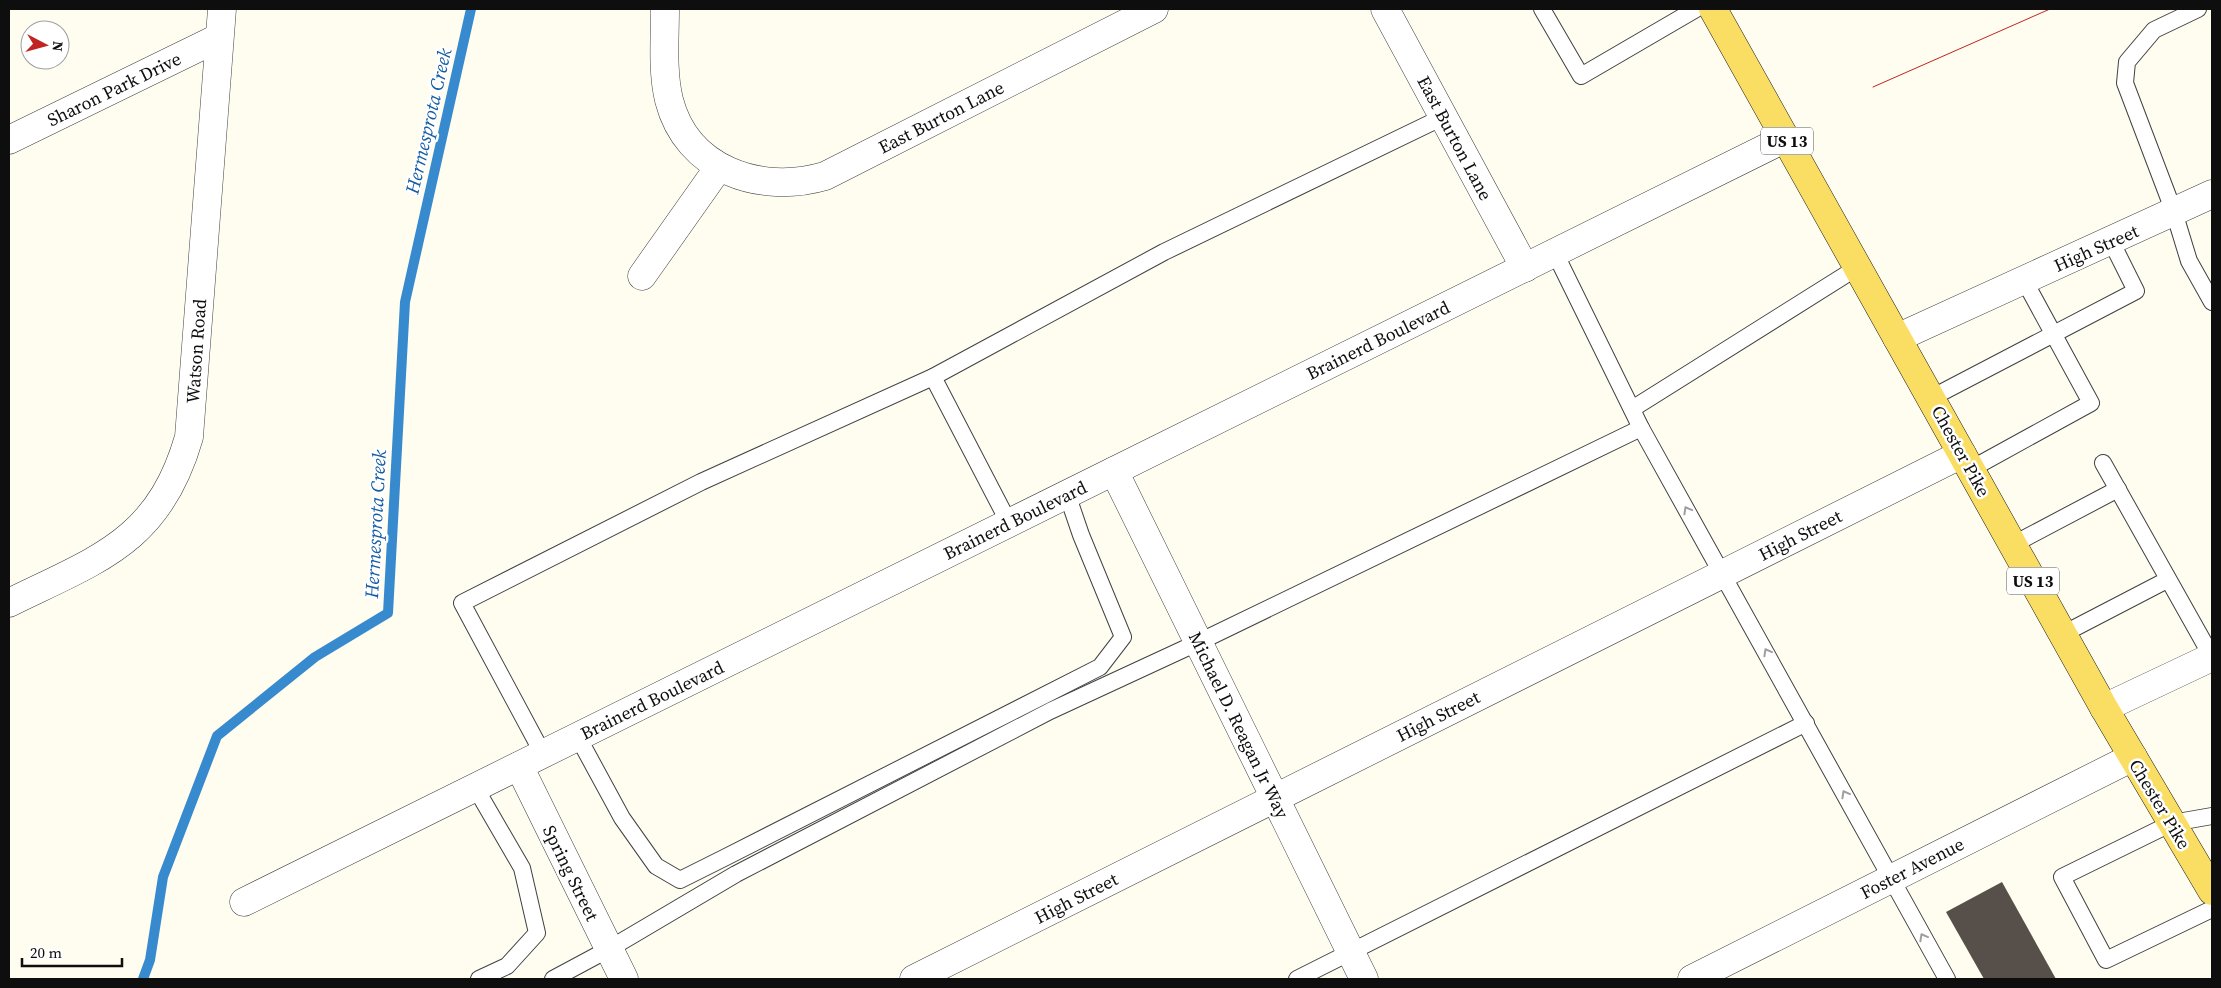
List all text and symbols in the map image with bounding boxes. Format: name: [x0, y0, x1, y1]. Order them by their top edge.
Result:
north arrow: [20, 20, 70, 70]
text: N: [47, 40, 68, 52]
street label: Sharon Park Drive: [43, 46, 185, 132]
water label: Hermesprota Creek: [398, 46, 457, 197]
street label: East Burton Lane: [1412, 71, 1498, 205]
street label: East Burton Lane: [874, 75, 1008, 159]
road number: US 13: [1761, 128, 1813, 154]
street label: High Street: [2050, 218, 2142, 278]
street label: Brainerd Boulevard: [1302, 294, 1454, 386]
street label: Watson Road: [180, 298, 212, 404]
street label: Chester Pike: [1926, 401, 1996, 501]
water label: Hermesprota Creek: [358, 449, 392, 600]
street label: Brainerd Boulevard: [939, 474, 1091, 566]
street label: High Street: [1754, 503, 1846, 567]
one-way arrow: [1684, 506, 1694, 515]
road number: US 13: [2007, 568, 2059, 594]
street label: Michael D. Reagan Jr Way: [1183, 628, 1295, 823]
one-way arrow: [1763, 648, 1773, 657]
street label: Brainerd Boulevard: [576, 654, 728, 746]
street label: High Street: [1392, 684, 1484, 748]
street label: Chester Pike: [2123, 754, 2197, 854]
one-way arrow: [1841, 790, 1851, 799]
street label: Spring Street: [537, 821, 605, 925]
street label: Foster Avenue: [1856, 831, 1968, 905]
street label: High Street: [1030, 866, 1122, 930]
one-way arrow: [1919, 933, 1929, 942]
scale bar: [22, 936, 122, 968]
text: 20 m: [30, 942, 62, 963]

